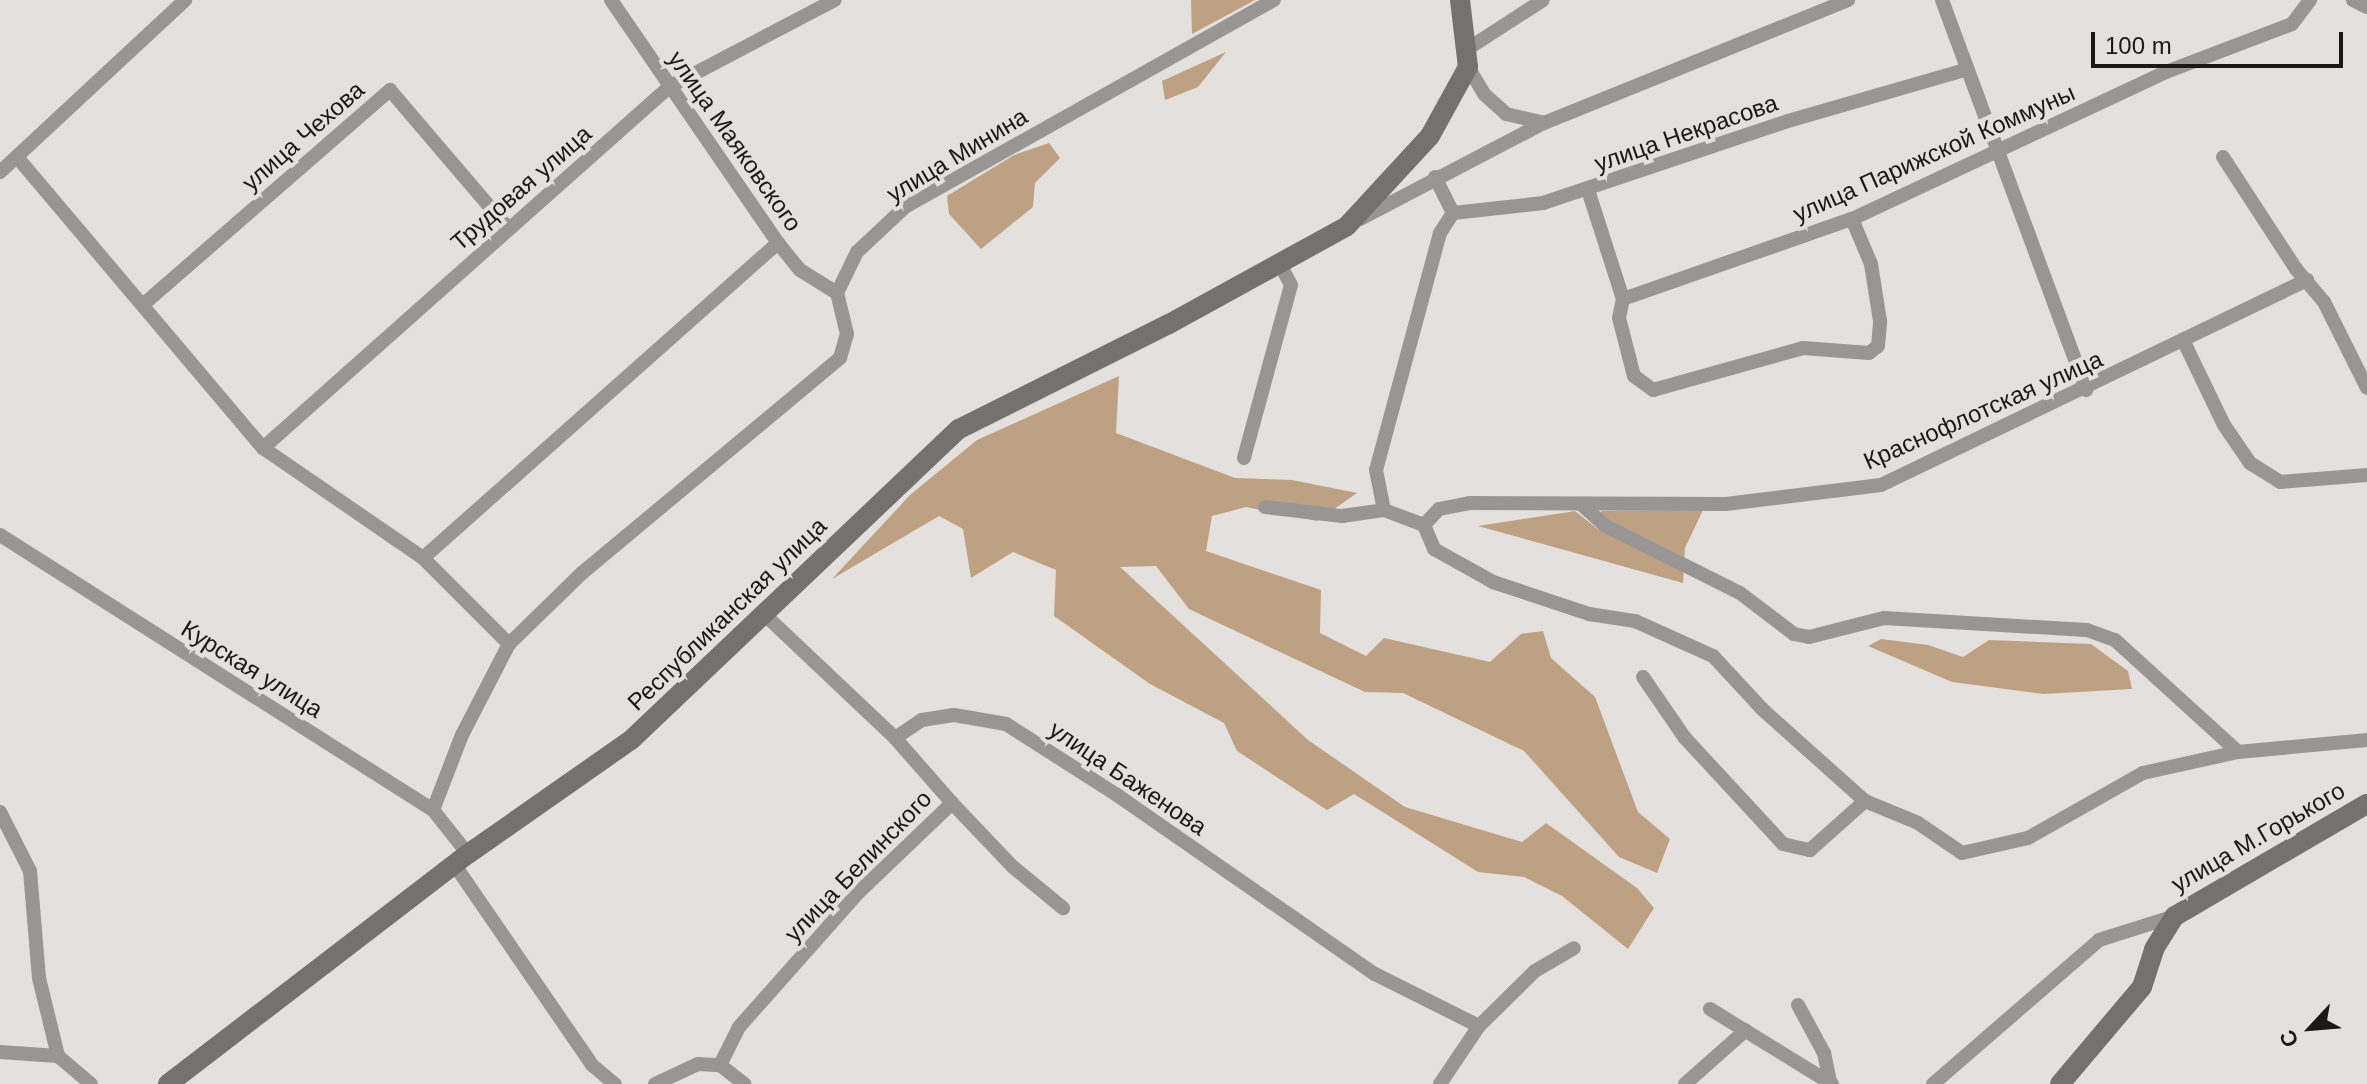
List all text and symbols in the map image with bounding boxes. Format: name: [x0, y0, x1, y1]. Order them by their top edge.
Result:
scale bar: [2095, 16, 2347, 66]
text: 100 m: [2105, 32, 2172, 59]
street label: улица Маяковского: [662, 45, 808, 237]
street label: улица Чехова: [236, 75, 370, 197]
street label: улица Парижской Коммуны: [1789, 78, 2079, 228]
street label: улица Некрасова: [1591, 88, 1781, 178]
street label: улица Минина: [881, 102, 1033, 208]
street label: Трудовая улица: [445, 119, 597, 257]
street label: Краснофлотская улица: [1859, 344, 2107, 476]
street label: Республиканская улица: [622, 511, 832, 717]
street label: Курская улица: [176, 614, 328, 724]
street label: улица Баженова: [1044, 715, 1212, 841]
street label: улица М.Горького: [2166, 776, 2350, 898]
street label: улица Белинского: [778, 784, 938, 948]
north arrow: [2271, 988, 2351, 1068]
text: С: [2274, 1026, 2304, 1051]

